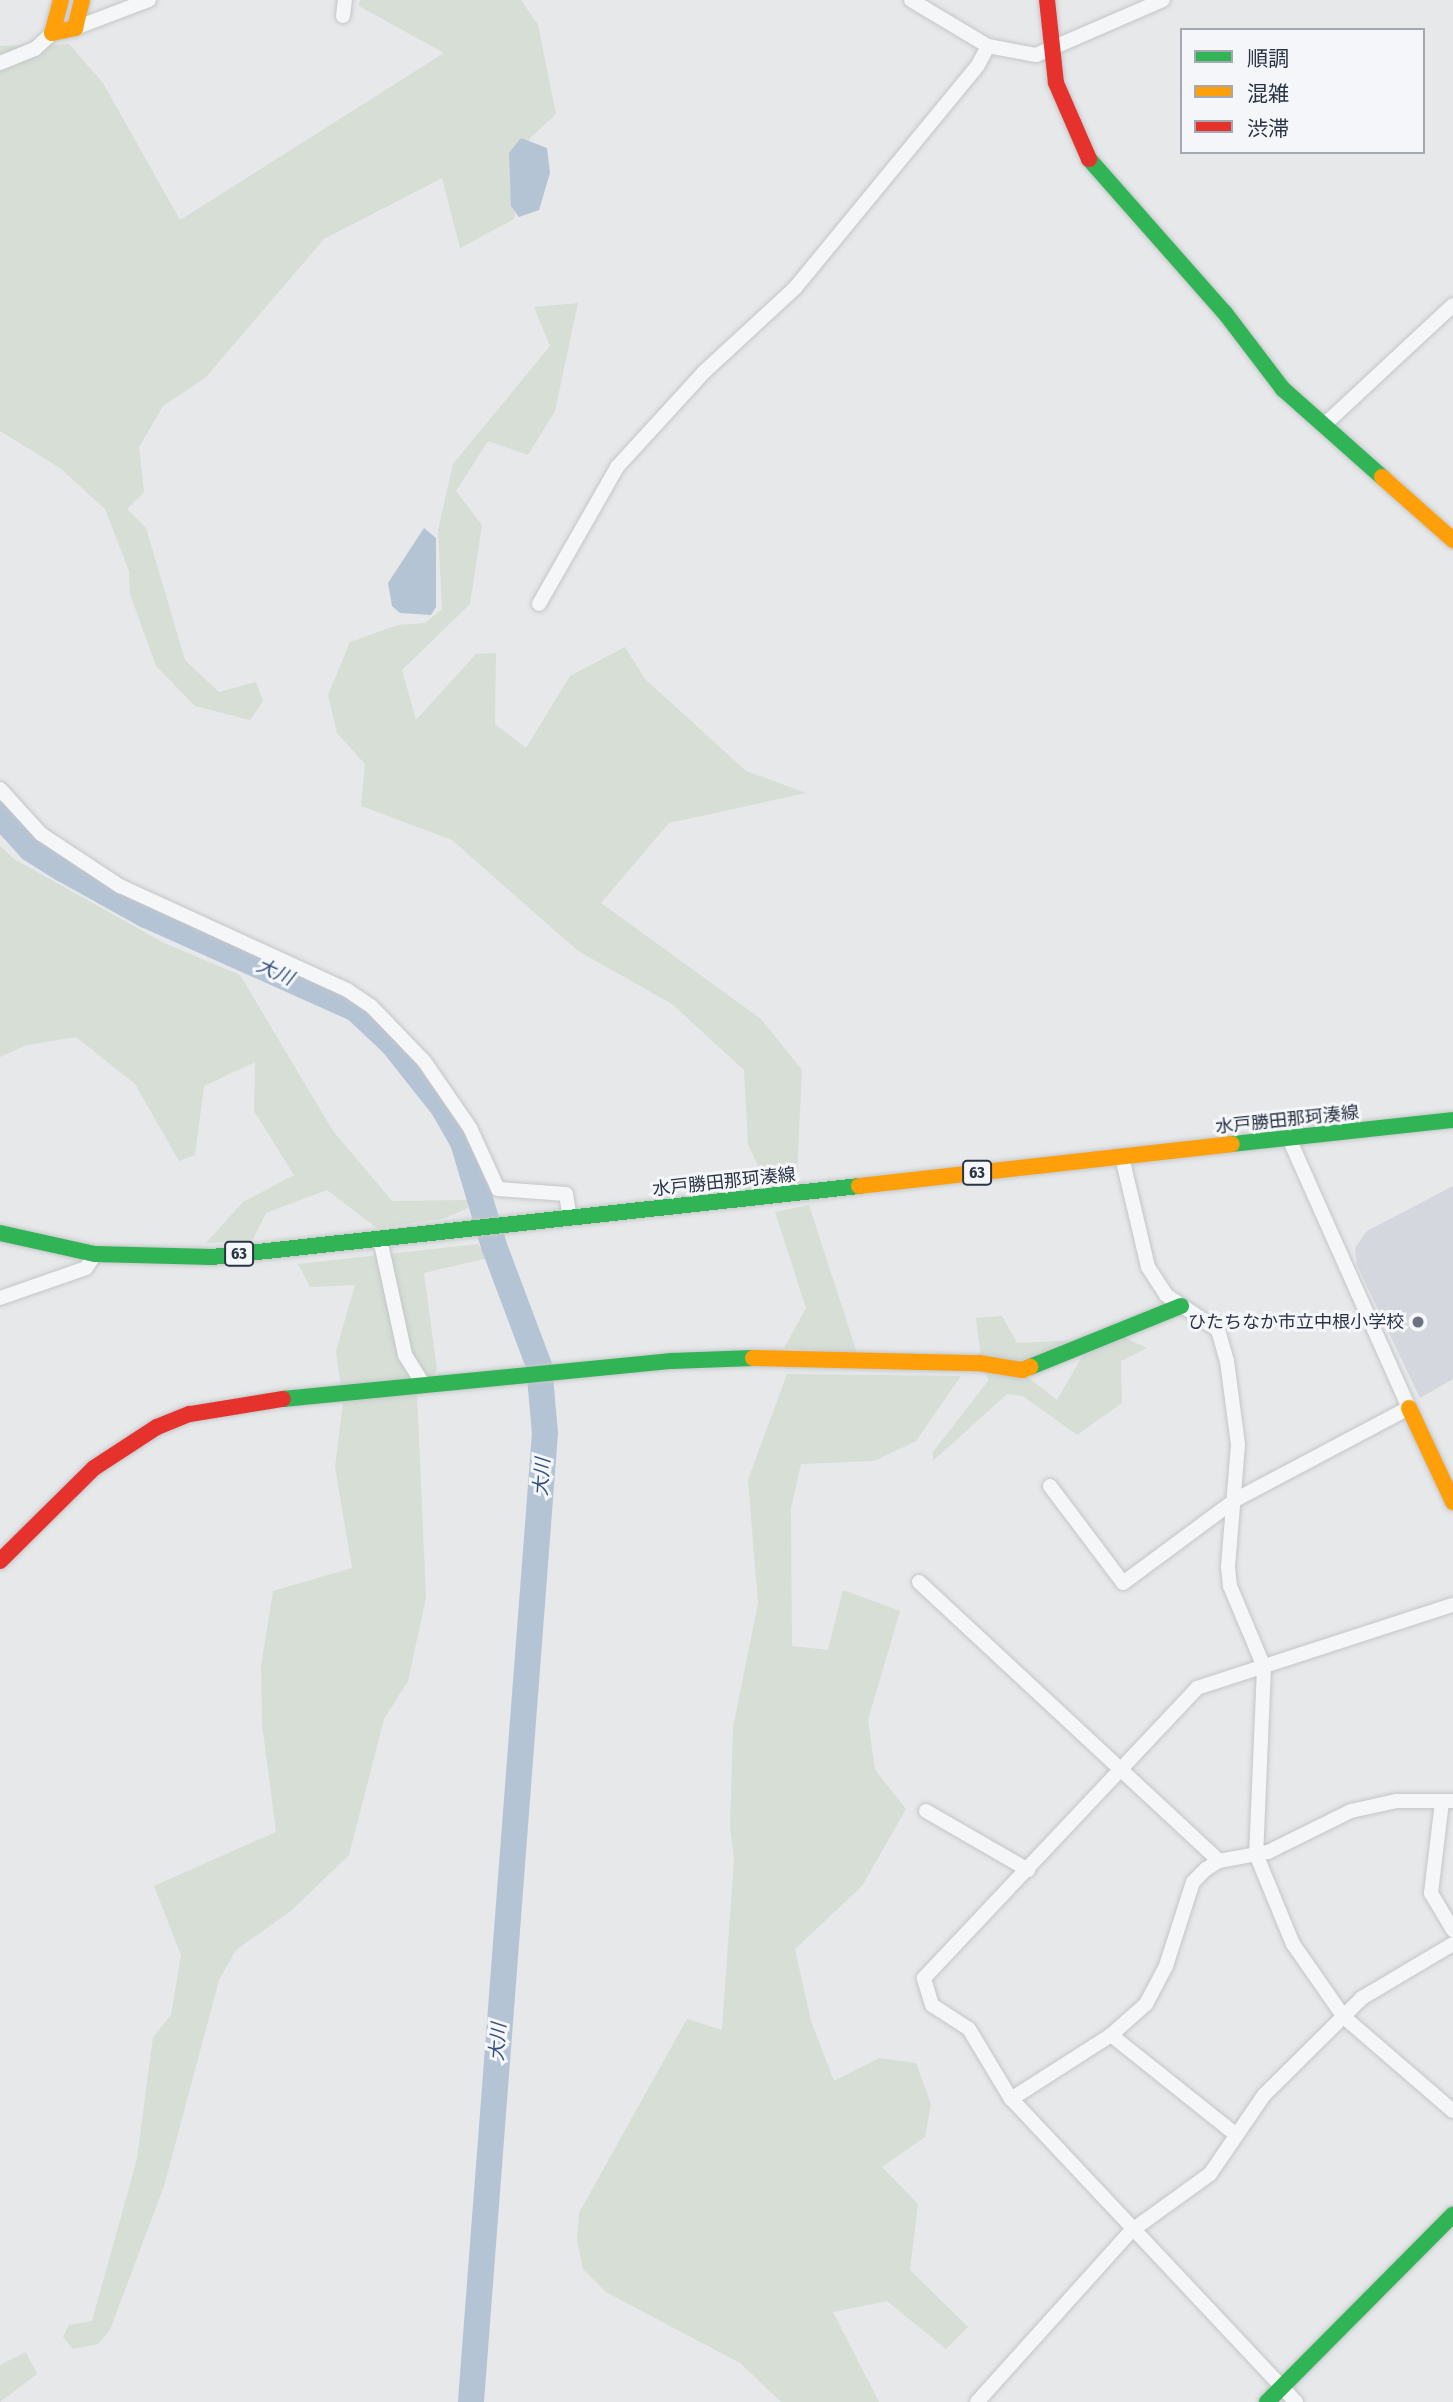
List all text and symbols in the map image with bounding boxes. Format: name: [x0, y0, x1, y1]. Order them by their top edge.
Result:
legend: [1180, 28, 1425, 154]
text: 順調: [1247, 46, 1289, 72]
text: 混雑: [1247, 81, 1289, 107]
text: 渋滞: [1247, 116, 1289, 142]
water label: 大川: [253, 954, 297, 990]
street label: 水戸勝田那珂湊線: [1214, 1102, 1360, 1138]
road number: 63: [961, 1161, 993, 1186]
street label: 水戸勝田那珂湊線: [651, 1164, 797, 1200]
road number: 63: [223, 1242, 255, 1266]
place label: ひたちなか市立中根小学校: [1188, 1311, 1404, 1333]
marker: ひたちなか市立中根小学校: [1410, 1314, 1426, 1330]
water label: 大川: [529, 1457, 555, 1497]
water label: 大川: [485, 2022, 511, 2062]

